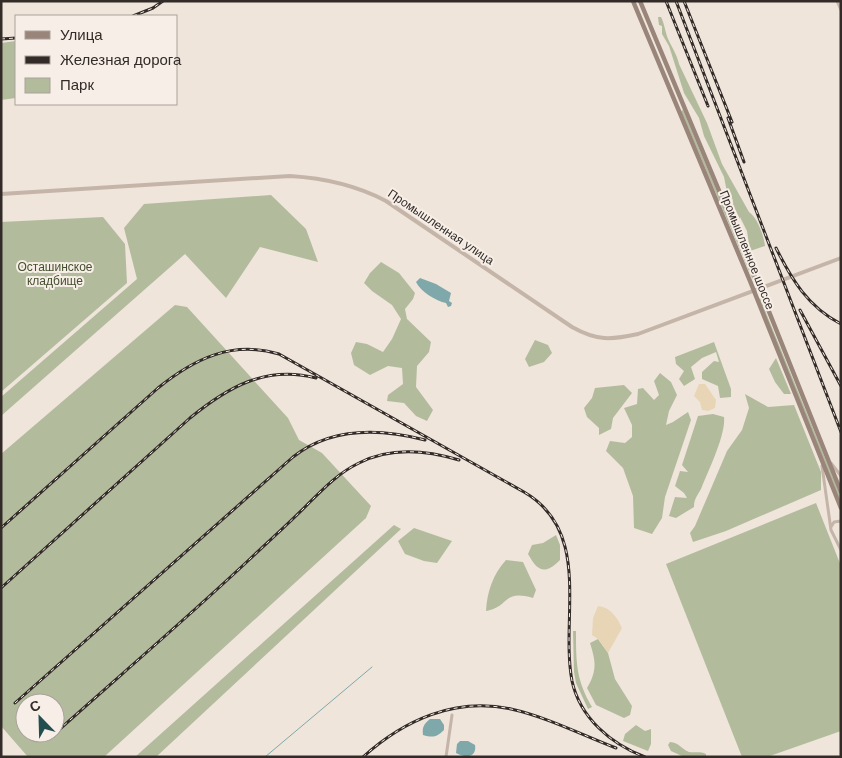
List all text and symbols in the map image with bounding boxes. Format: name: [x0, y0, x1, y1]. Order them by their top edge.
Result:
legend: [15, 15, 178, 105]
text: Улица: [60, 26, 103, 43]
text: Железная дорога: [60, 51, 182, 68]
text: Парк: [60, 76, 94, 93]
street label: Промышленная улица: [385, 186, 497, 268]
street label: Промышленное шоссе: [717, 188, 777, 312]
park label: Осташинское кладбище: [17, 260, 93, 288]
north arrow: [15, 693, 65, 743]
text: С: [27, 697, 43, 715]

